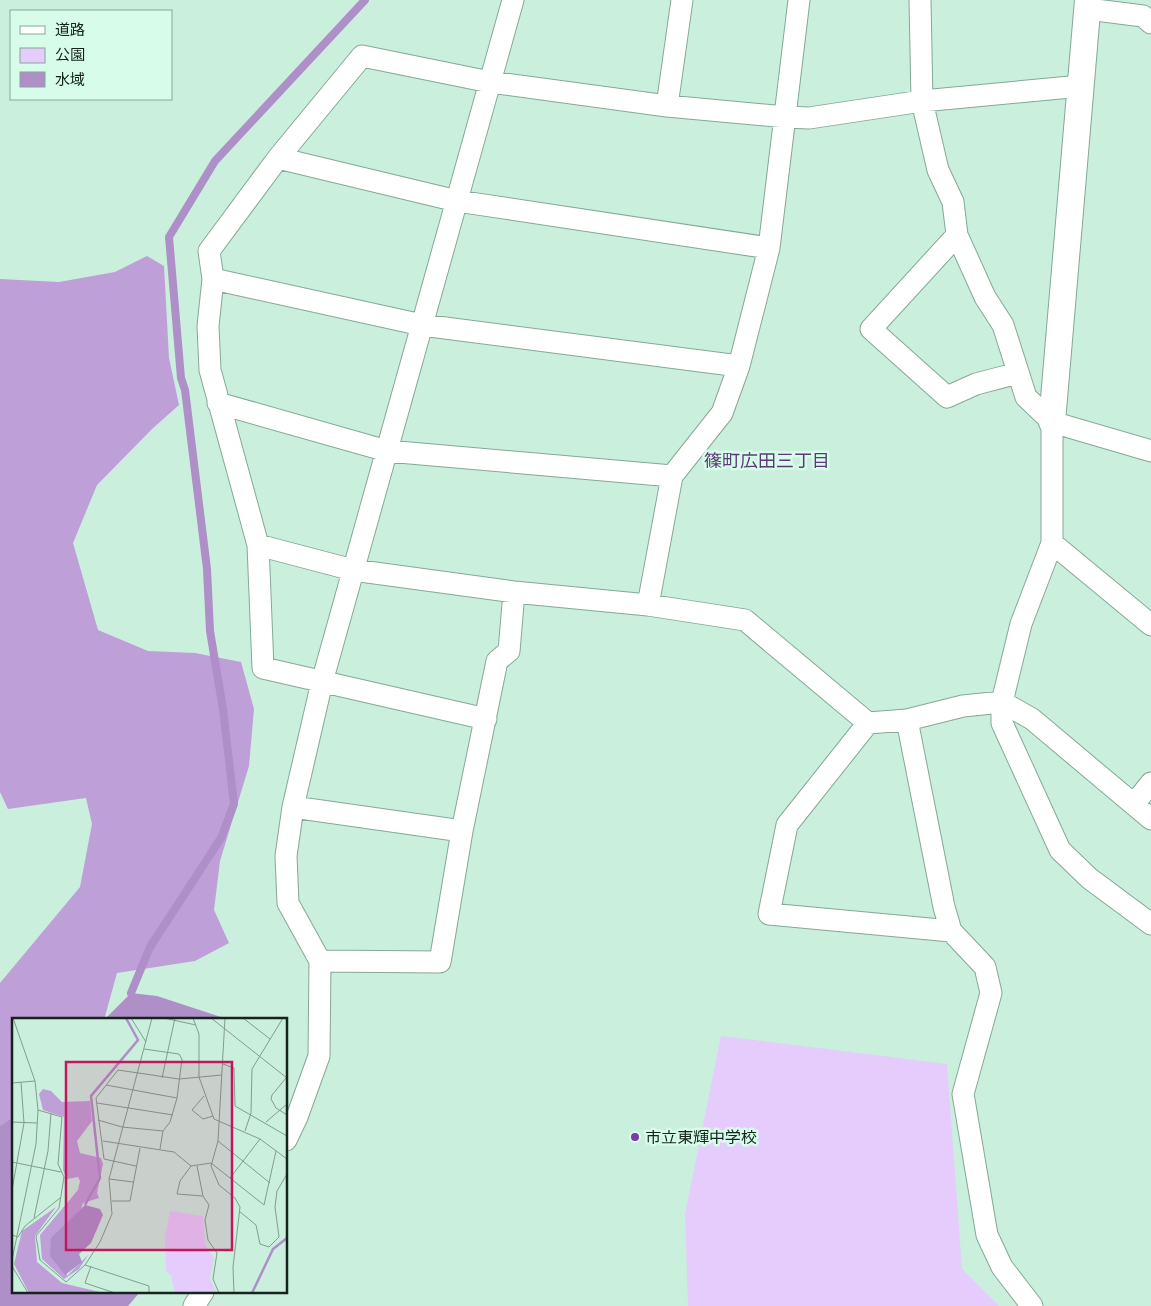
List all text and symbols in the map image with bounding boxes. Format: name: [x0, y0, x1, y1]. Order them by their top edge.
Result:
legend: [10, 10, 172, 100]
text: 道路: [55, 19, 85, 40]
text: 公園: [55, 44, 85, 65]
text: 水域: [55, 69, 85, 90]
district label: 篠町広田三丁目: [704, 448, 830, 473]
inset map: [12, 1018, 288, 1294]
place label: 市立東輝中学校: [645, 1126, 757, 1149]
marker: 市立東輝中学校: [629, 1131, 641, 1143]

